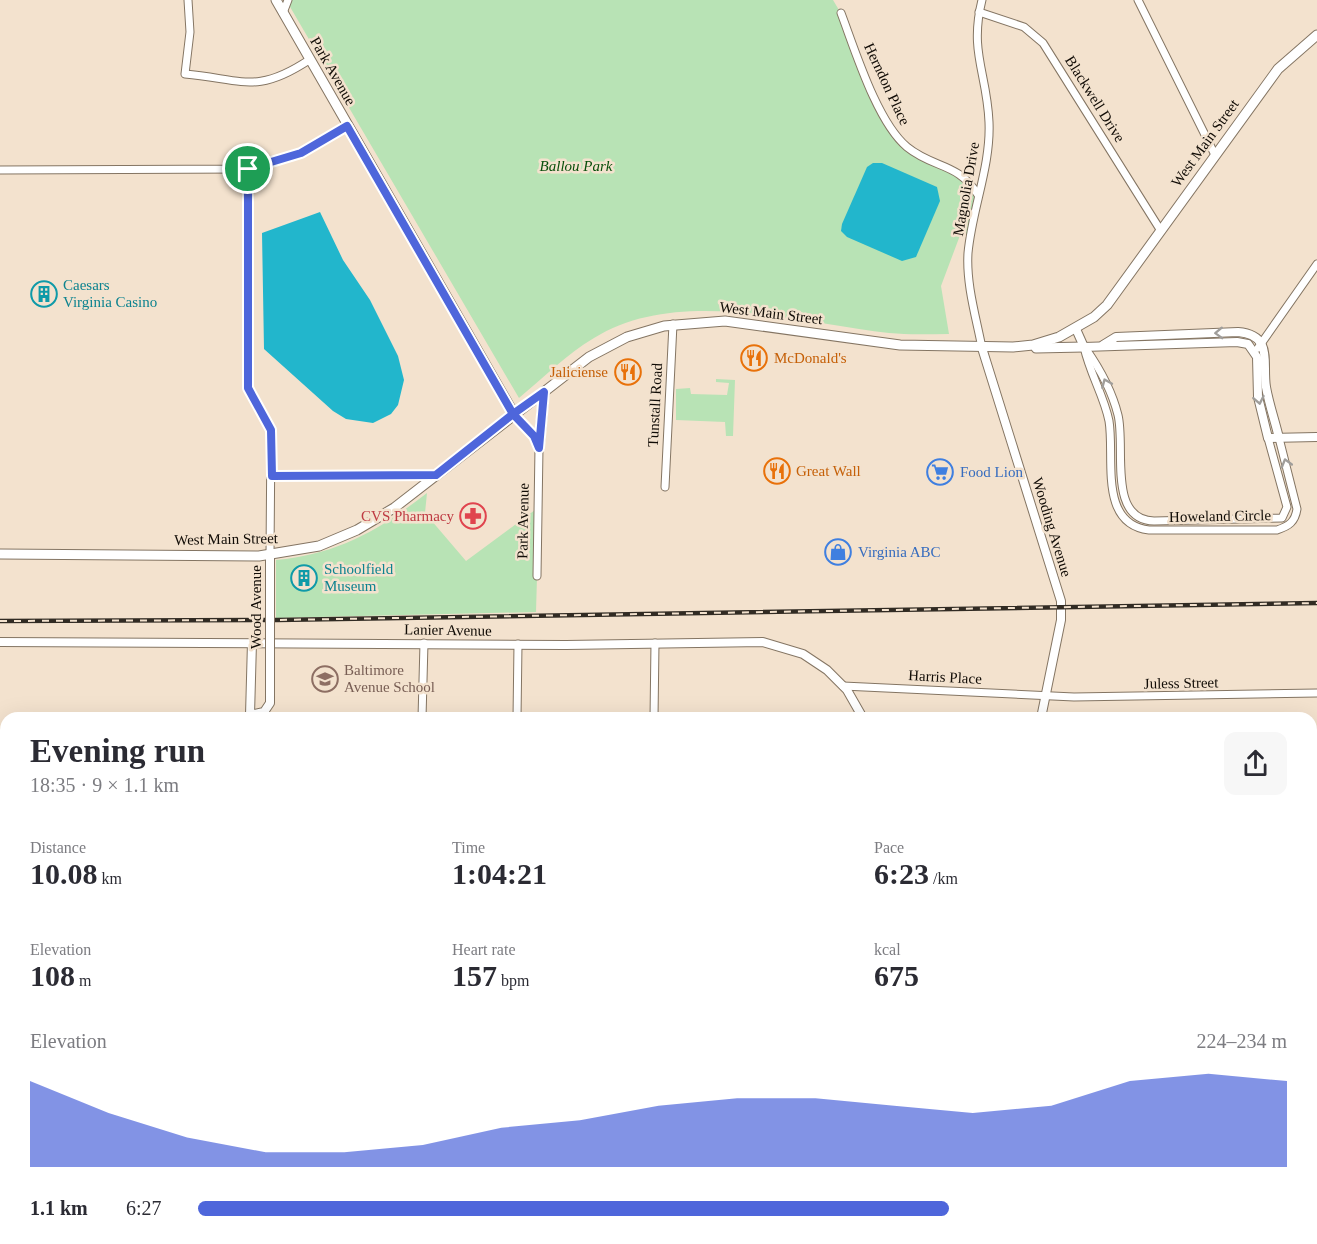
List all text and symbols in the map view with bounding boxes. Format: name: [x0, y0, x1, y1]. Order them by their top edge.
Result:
street label: Park Avenue: [307, 34, 359, 108]
street label: Herndon Place: [861, 40, 913, 128]
street label: Blackwell Drive: [1062, 53, 1128, 145]
street label: West Main Street: [1168, 96, 1242, 190]
street label: Magnolia Drive: [950, 140, 982, 237]
pin: [222, 143, 273, 194]
icon: arrive: [231, 152, 264, 185]
park label: Ballou Park: [540, 158, 613, 174]
place label: Caesars Virginia Casino: [63, 277, 157, 310]
building icon: Caesars Virginia Casino: [29, 279, 59, 309]
street label: West Main Street: [719, 299, 824, 327]
one-way arrow: [1214, 326, 1223, 339]
restaurant icon: McDonald's: [739, 343, 769, 373]
place label: McDonald's: [774, 350, 847, 366]
restaurant icon: Jaliciense: [613, 357, 643, 387]
street label: Tunstall Road: [645, 362, 665, 447]
place label: Jaliciense: [550, 364, 608, 380]
one-way arrow: [1101, 378, 1113, 389]
one-way arrow: [1252, 395, 1265, 405]
restaurant icon: Great Wall: [762, 456, 792, 486]
supermarket icon: Food Lion: [925, 457, 955, 487]
one-way arrow: [1281, 458, 1293, 469]
place label: Great Wall: [796, 463, 861, 479]
place label: Food Lion: [960, 464, 1023, 480]
street label: Wooding Avenue: [1029, 475, 1075, 579]
street label: Park Avenue: [514, 483, 532, 559]
pharmacy icon: CVS Pharmacy: [458, 501, 488, 531]
street label: Howeland Circle: [1169, 507, 1271, 525]
place label: CVS Pharmacy: [361, 508, 454, 524]
street label: West Main Street: [174, 530, 279, 548]
shop icon: Virginia ABC: [823, 537, 853, 567]
place label: Virginia ABC: [858, 544, 941, 560]
place label: Schoolfield Museum: [324, 561, 394, 594]
building icon: Schoolfield Museum: [289, 563, 319, 593]
street label: Wood Avenue: [248, 565, 264, 649]
street label: Lanier Avenue: [404, 621, 492, 639]
place label: Baltimore Avenue School: [344, 662, 435, 695]
school or university icon: Baltimore Avenue School: [310, 664, 340, 694]
street label: Harris Place: [908, 667, 983, 687]
street label: Juless Street: [1144, 674, 1219, 692]
button: share: [1224, 732, 1287, 795]
text: Evening run: [30, 733, 205, 769]
text: 18:35 · 9 × 1.1 km: [30, 774, 179, 796]
text: Distance: [30, 839, 86, 856]
text: Time: [452, 839, 485, 856]
text: Pace: [874, 839, 904, 856]
text: 10.08: [30, 857, 98, 890]
text: 1:04:21: [452, 857, 547, 890]
text: 6:23: [874, 857, 929, 890]
text: km: [98, 870, 122, 887]
text: /km: [929, 870, 958, 887]
text: Elevation: [30, 941, 91, 958]
text: Heart rate: [452, 941, 516, 958]
text: kcal: [874, 941, 901, 958]
text: 108: [30, 959, 75, 992]
text: 157: [452, 959, 497, 992]
text: 675: [874, 959, 919, 992]
text: m: [75, 972, 91, 989]
text: bpm: [497, 972, 529, 989]
text: Elevation: [30, 1030, 107, 1052]
text: 224–234 m: [1196, 1030, 1287, 1052]
text: 1.1 km: [30, 1197, 88, 1219]
text: 6:27: [126, 1197, 162, 1219]

